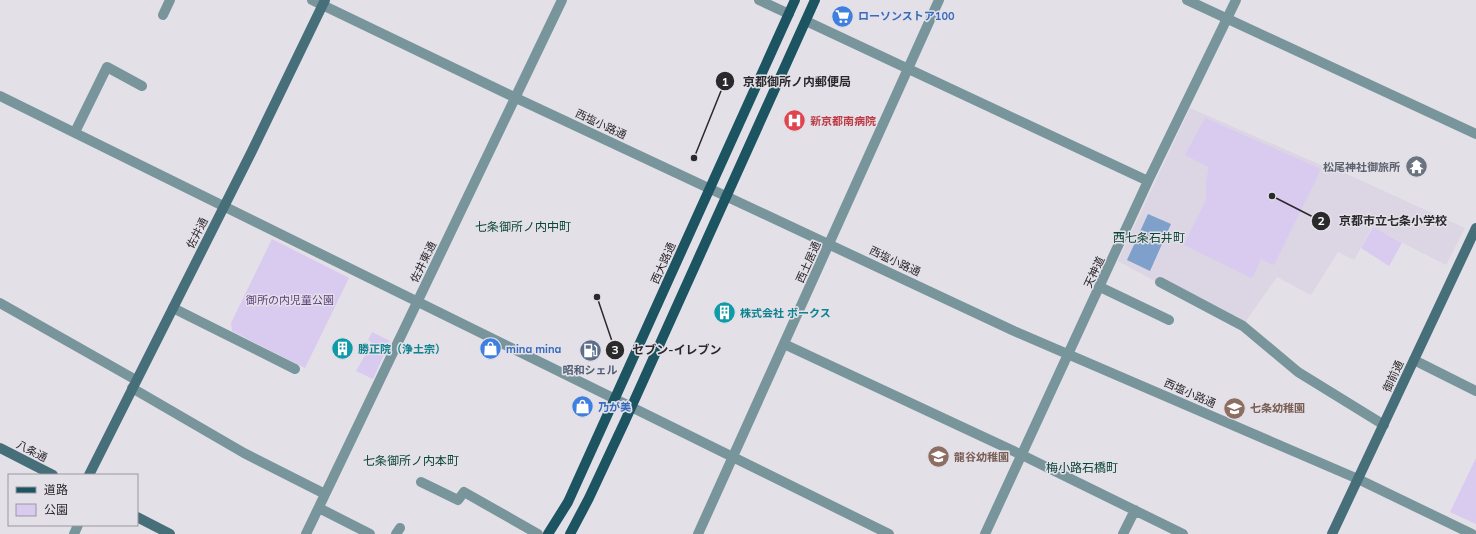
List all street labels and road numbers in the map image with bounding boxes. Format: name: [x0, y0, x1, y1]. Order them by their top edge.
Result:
street label: 西塩小路通: [573, 106, 629, 142]
street label: 佐井通: [183, 215, 211, 251]
street label: 佐井東通: [407, 239, 439, 285]
street label: 西土居通: [793, 239, 823, 285]
street label: 西大路通: [648, 240, 678, 286]
street label: 西塩小路通: [867, 243, 923, 279]
street label: 天神道: [1081, 254, 1107, 290]
street label: 御前通: [1379, 358, 1406, 395]
street label: 西塩小路通: [1162, 375, 1218, 411]
street label: 八条通: [14, 437, 50, 465]

